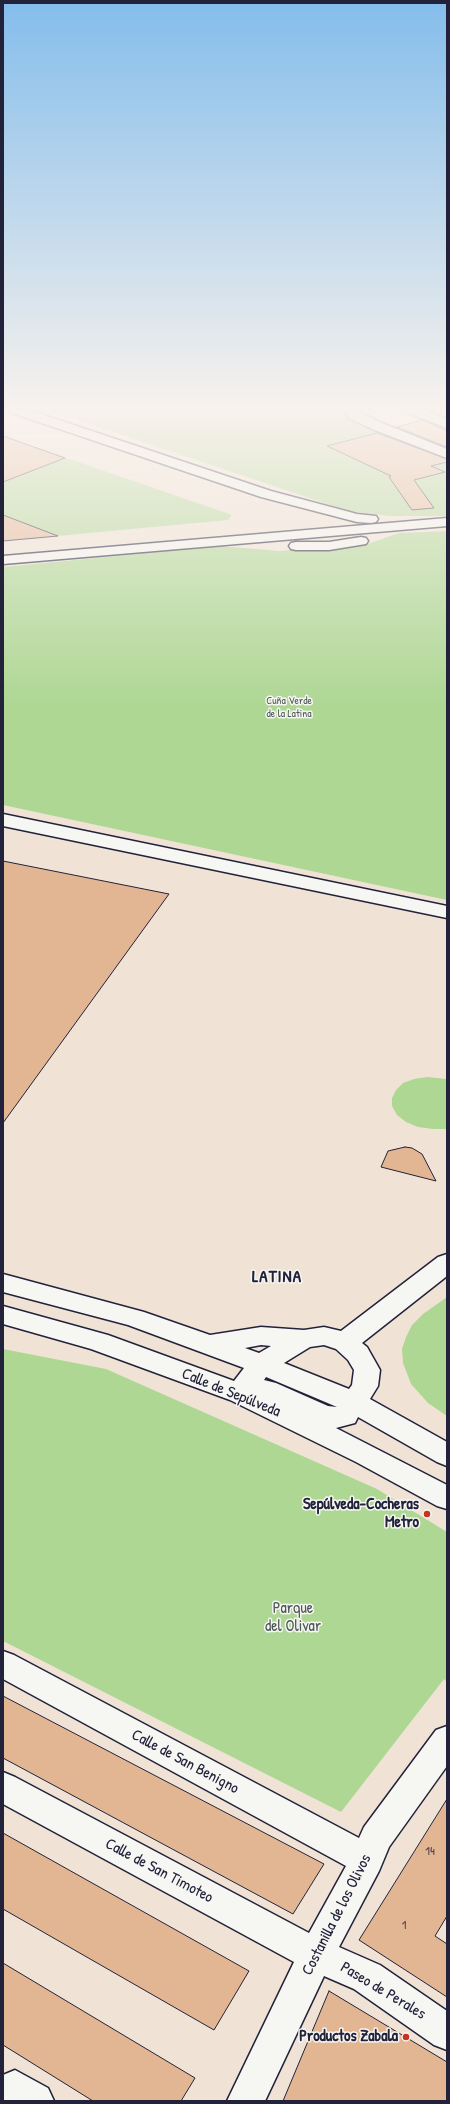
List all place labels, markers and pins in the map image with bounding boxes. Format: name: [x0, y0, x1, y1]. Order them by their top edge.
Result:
place label: Sepúlveda-Cocheras Metro: [303, 1495, 419, 1533]
marker: Sepúlveda-Cocheras Metro: [422, 1509, 432, 1519]
place label: Productos Zabala: [299, 2027, 398, 2047]
marker: Productos Zabala: [401, 2032, 411, 2042]

